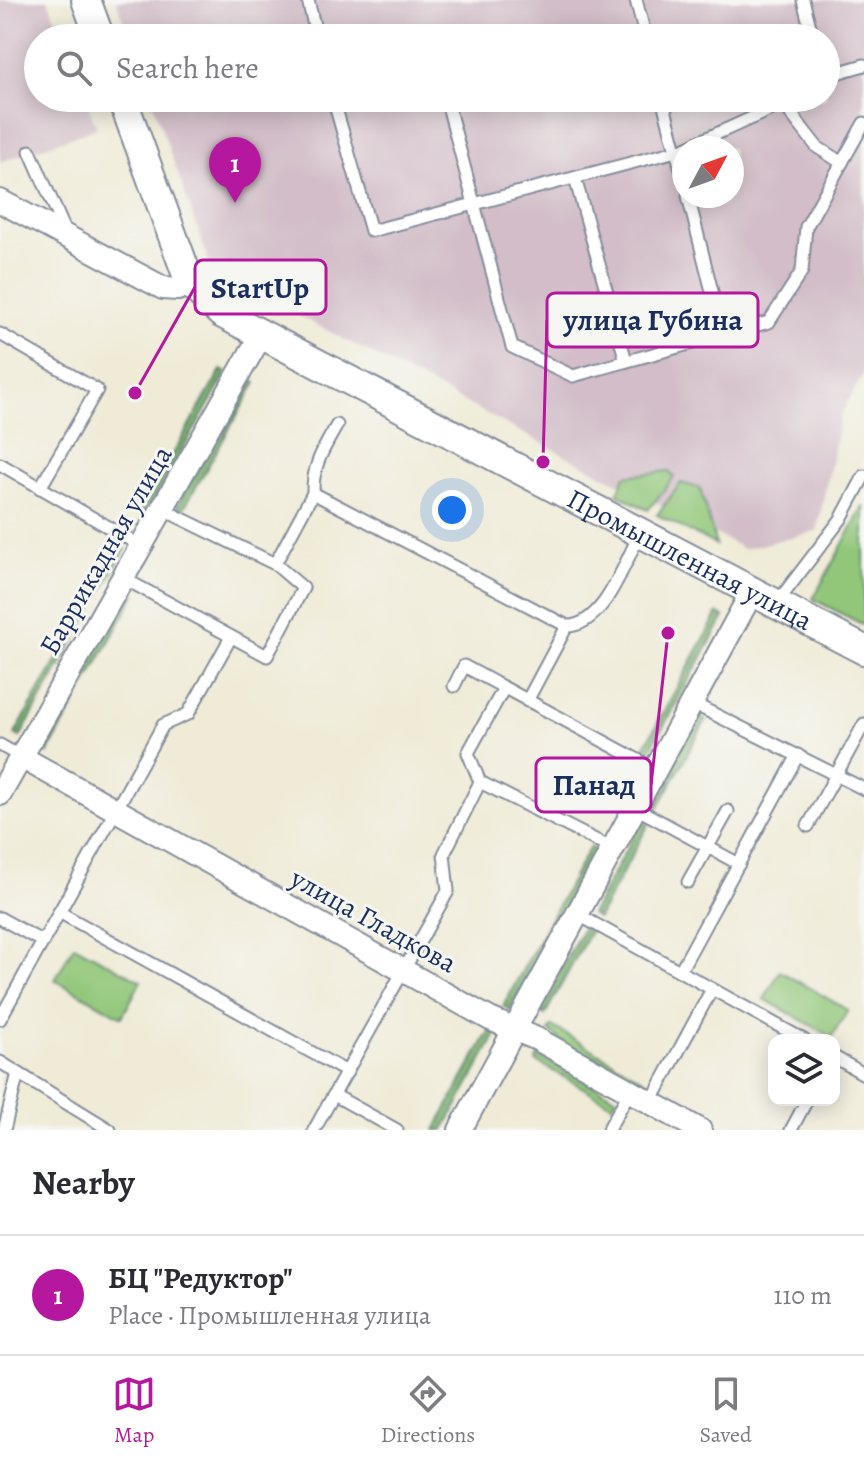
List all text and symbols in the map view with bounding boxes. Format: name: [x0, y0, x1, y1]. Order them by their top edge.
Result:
search box: [24, 24, 840, 112]
icon: search: [52, 46, 96, 90]
text: Search here: [116, 48, 259, 88]
north arrow: [672, 136, 744, 208]
pin: 1: [209, 137, 261, 203]
callout: StartUp: [195, 260, 326, 314]
text: StartUp: [211, 268, 309, 308]
callout: улица Губина: [547, 293, 758, 347]
text: улица Губина: [562, 300, 744, 340]
street label: Баррикадная улица: [30, 439, 181, 662]
street label: Промышленная улица: [560, 480, 819, 640]
your location: [432, 490, 472, 530]
callout: Панад: [536, 758, 651, 812]
text: Панад: [553, 765, 635, 805]
street label: улица Гладкова: [283, 859, 463, 982]
map controls: [768, 1034, 840, 1106]
button: layers: [768, 1034, 840, 1106]
text: Nearby: [32, 1159, 135, 1206]
text: БЦ "Редуктор": [108, 1258, 293, 1298]
text: 1: [53, 1278, 63, 1313]
text: 110 m: [774, 1278, 832, 1313]
text: Place · Промышленная улица: [108, 1298, 431, 1333]
tab: Map: [112, 1372, 156, 1450]
tab: Directions: [381, 1372, 475, 1450]
tab: Saved: [700, 1372, 752, 1450]

